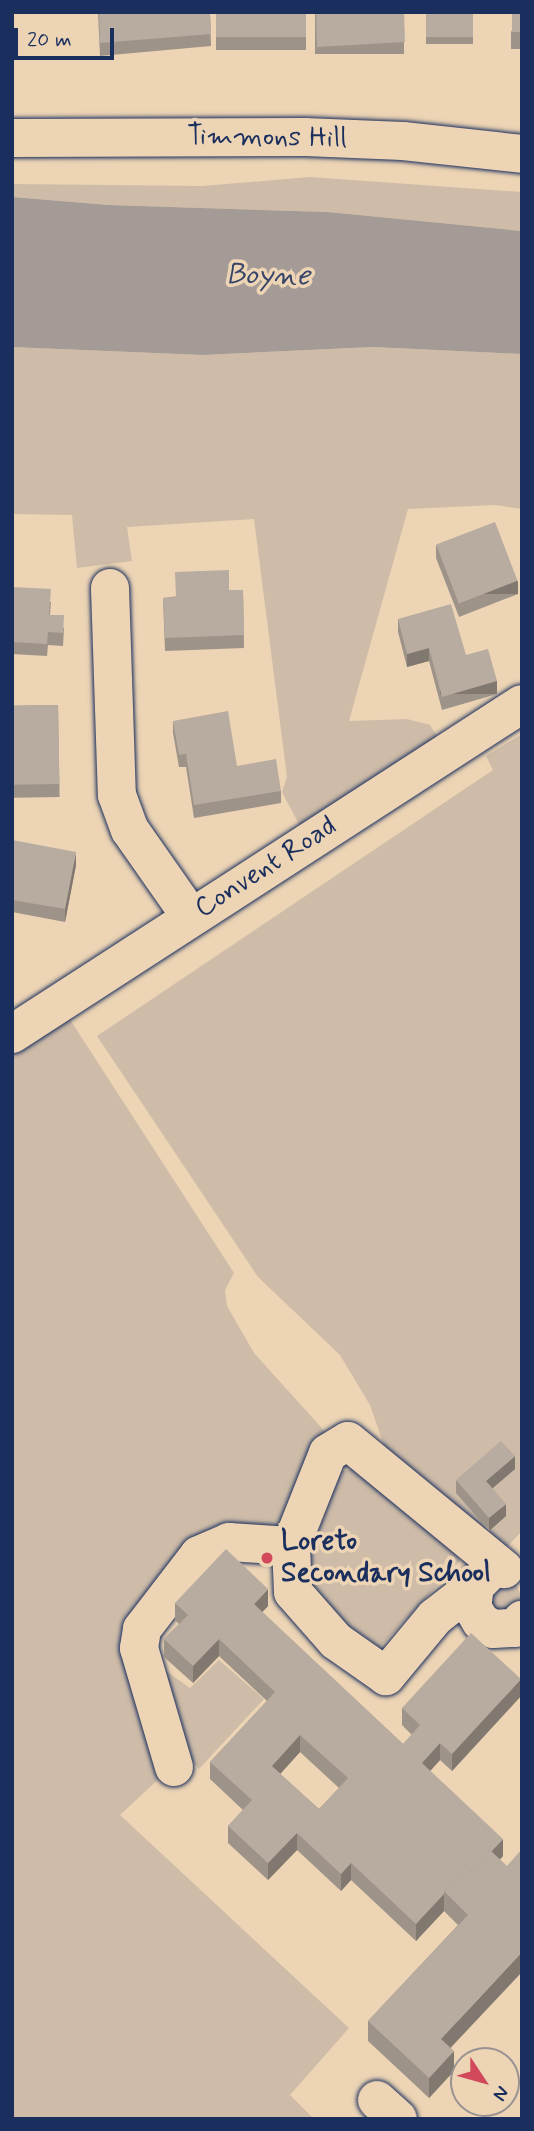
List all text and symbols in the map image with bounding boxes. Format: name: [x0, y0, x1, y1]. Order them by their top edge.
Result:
scale bar: [18, 14, 117, 58]
text: 20 m: [27, 26, 72, 54]
street label: Timmons Hill: [188, 120, 346, 156]
water label: Boyne: [226, 257, 310, 295]
street label: Convent Road: [190, 810, 342, 926]
place label: Loreto Secondary School: [281, 1525, 491, 1591]
marker: Loreto Secondary School: [259, 1550, 275, 1566]
north arrow: [450, 2047, 520, 2117]
text: N: [487, 2081, 515, 2106]

